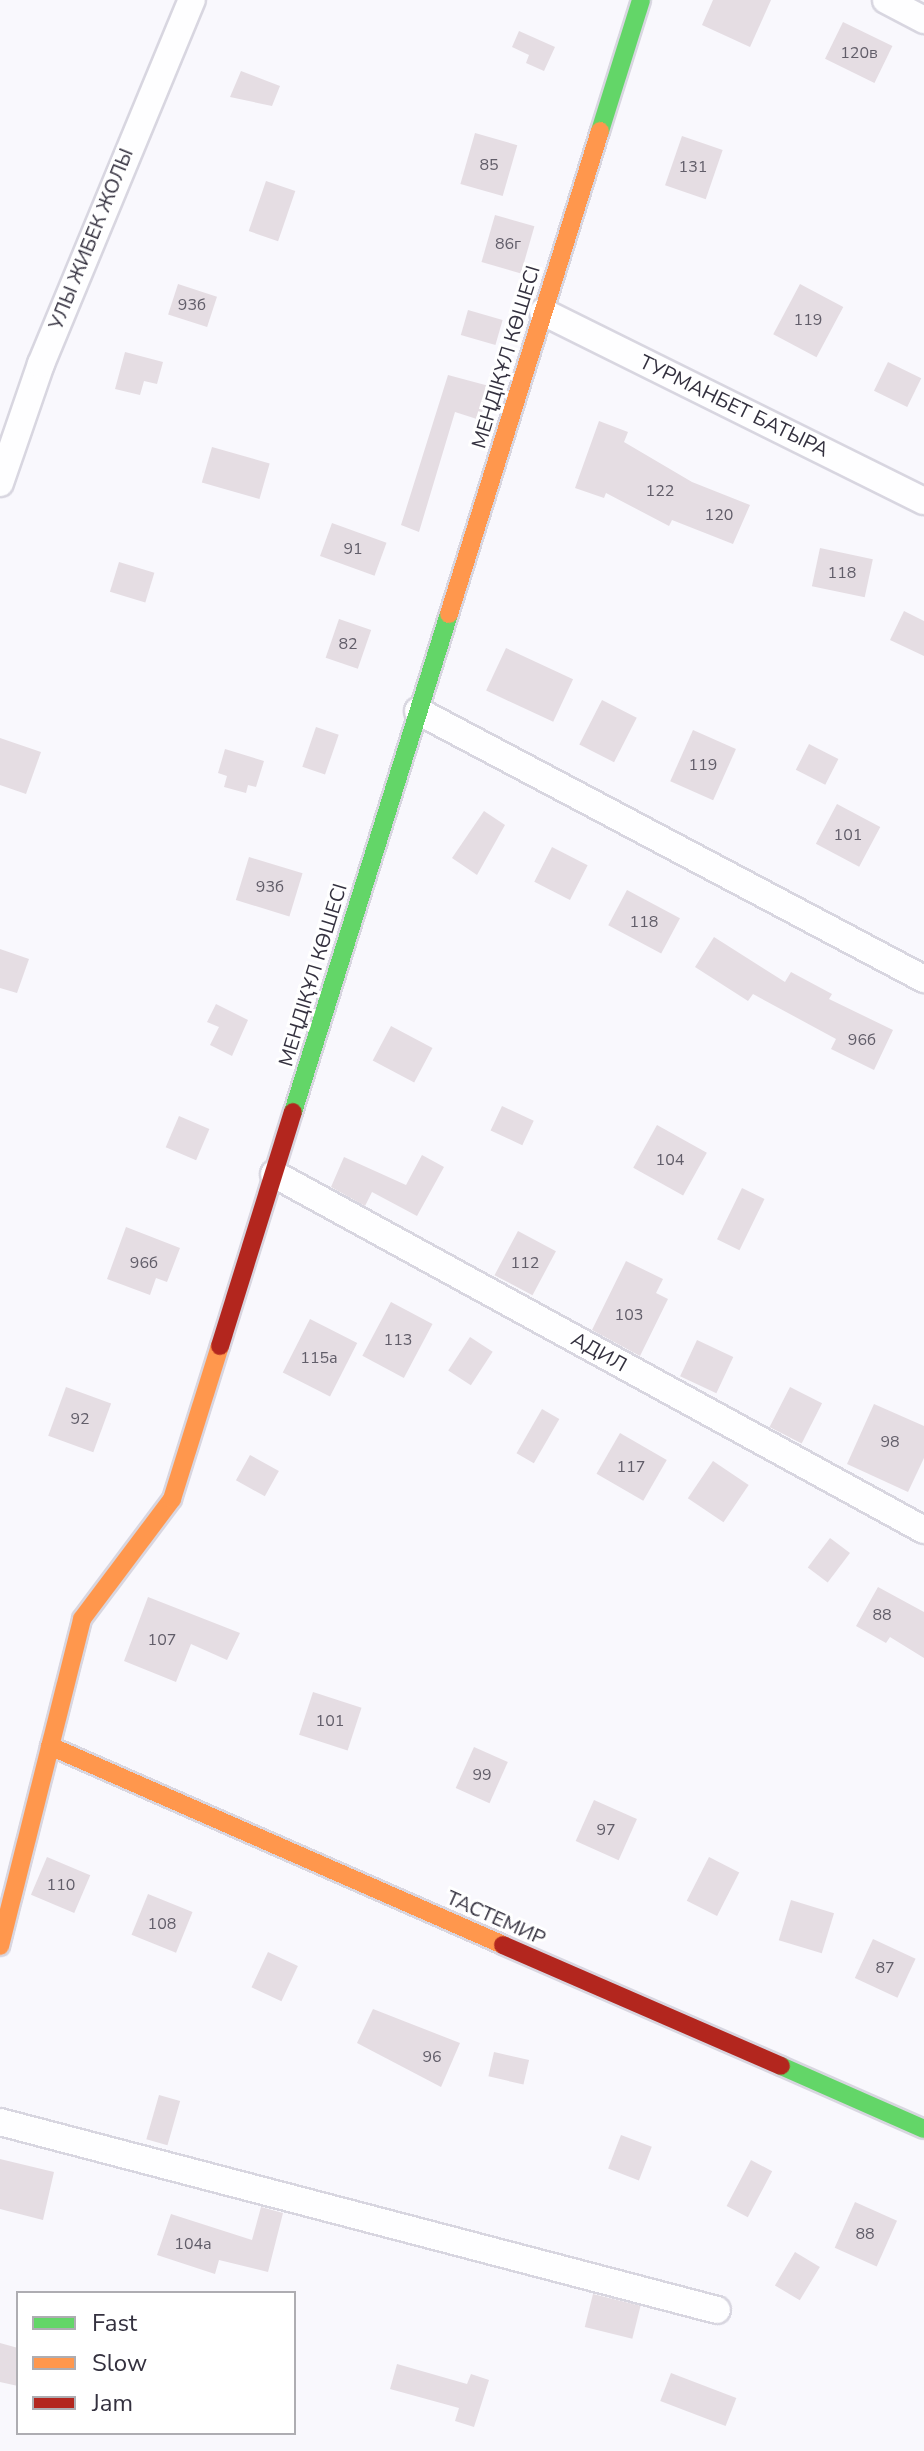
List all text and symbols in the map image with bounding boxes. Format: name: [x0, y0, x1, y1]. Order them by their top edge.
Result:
house number: 120в: [840, 43, 878, 63]
street label: УЛЫ ЖИБЕК ЖОЛЫ: [44, 145, 138, 333]
house number: 85: [479, 155, 499, 175]
house number: 131: [679, 157, 707, 177]
house number: 86г: [495, 234, 521, 254]
street label: МЕҢДІҚҰЛ КӨШЕСІ: [467, 263, 545, 451]
house number: 93б: [178, 295, 206, 315]
house number: 119: [794, 310, 822, 330]
street label: ТУРМАНБЕТ БАТЫРА: [636, 350, 832, 462]
house number: 122: [646, 481, 674, 501]
house number: 120: [705, 505, 733, 525]
house number: 91: [343, 539, 363, 559]
house number: 118: [828, 563, 856, 583]
house number: 82: [338, 634, 358, 654]
house number: 119: [689, 755, 717, 775]
house number: 101: [834, 825, 862, 845]
house number: 93б: [256, 877, 284, 897]
street label: МЕҢДІҚҰЛ КӨШЕСІ: [274, 881, 352, 1069]
house number: 118: [630, 912, 658, 932]
house number: 96б: [848, 1030, 876, 1050]
house number: 104: [656, 1150, 684, 1170]
house number: 96б: [130, 1253, 158, 1273]
house number: 112: [511, 1253, 539, 1273]
house number: 103: [615, 1305, 643, 1325]
street label: АДИЛ: [567, 1327, 631, 1377]
house number: 113: [384, 1330, 412, 1350]
house number: 115а: [300, 1348, 338, 1368]
house number: 92: [70, 1409, 90, 1429]
house number: 98: [880, 1432, 900, 1452]
house number: 117: [617, 1457, 645, 1477]
house number: 88: [872, 1605, 892, 1625]
house number: 107: [148, 1630, 176, 1650]
house number: 101: [316, 1711, 344, 1731]
house number: 99: [472, 1765, 492, 1785]
house number: 97: [596, 1820, 616, 1840]
house number: 110: [47, 1875, 75, 1895]
street label: ТАСТЕМИР: [443, 1885, 549, 1951]
house number: 108: [148, 1914, 176, 1934]
house number: 87: [875, 1958, 895, 1978]
house number: 96: [422, 2047, 442, 2067]
house number: 88: [855, 2224, 875, 2244]
house number: 104а: [174, 2234, 212, 2254]
legend: [16, 2291, 296, 2435]
text: Fast: [92, 2307, 137, 2339]
text: Slow: [92, 2347, 147, 2379]
text: Jam: [92, 2387, 133, 2419]

